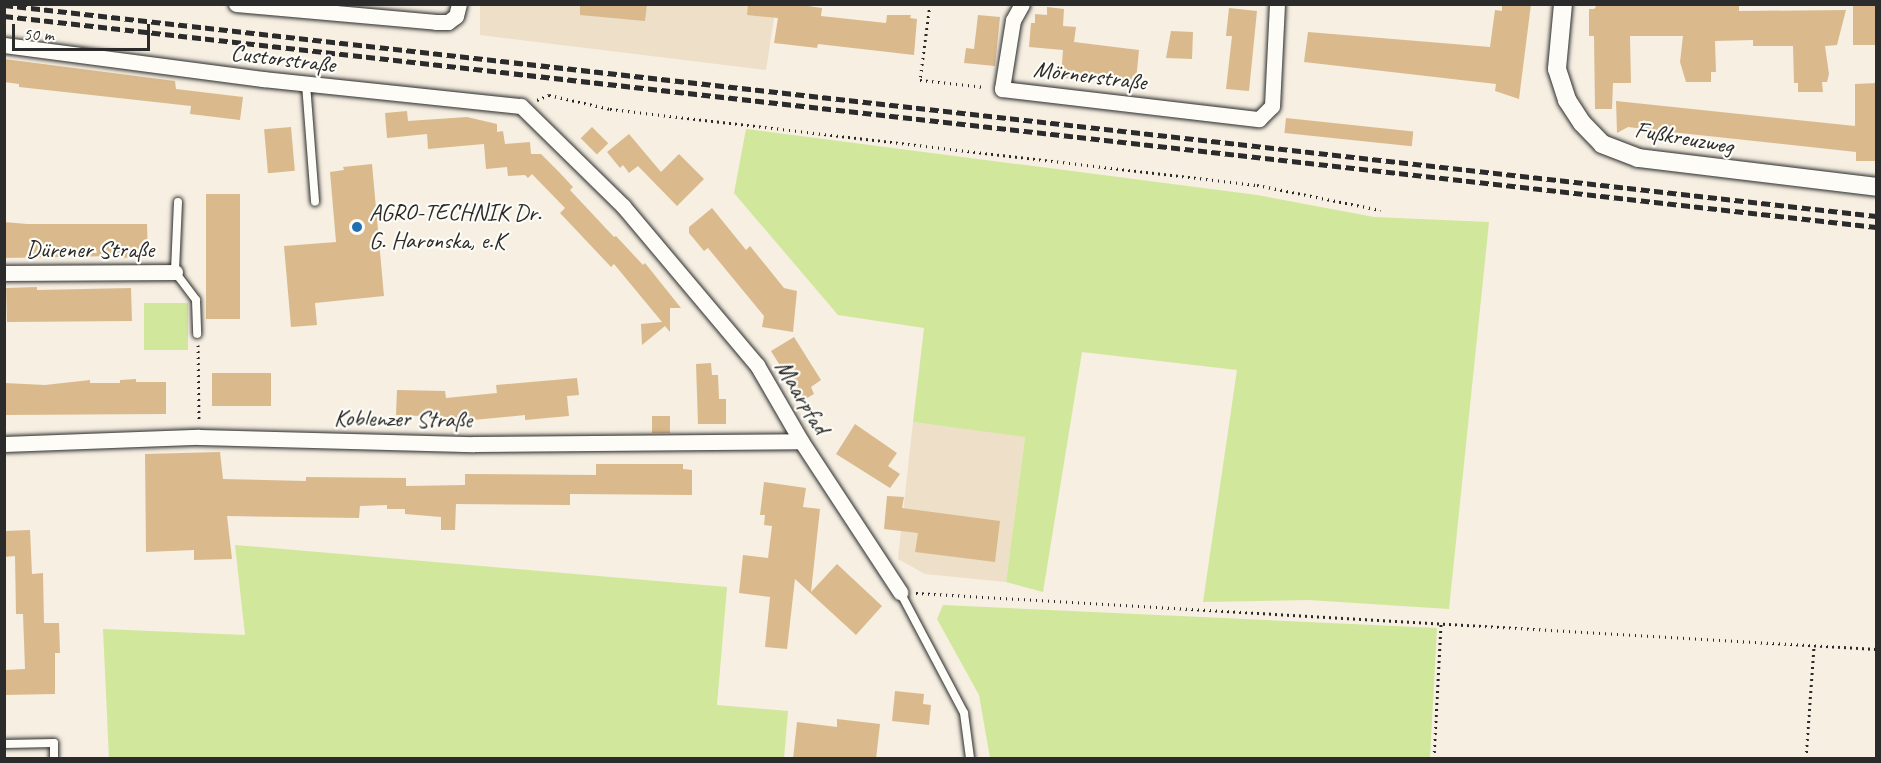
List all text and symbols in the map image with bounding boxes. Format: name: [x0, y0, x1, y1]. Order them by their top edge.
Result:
scale bar: [15, 12, 153, 50]
text: 50 m: [23, 23, 54, 45]
street label: Custorstraße: [229, 38, 337, 80]
street label: Mörnerstraße: [1032, 55, 1148, 97]
street label: Fußkreuzweg: [1633, 115, 1735, 161]
place label: AGRO-TECHNIK Dr. G. Haronska, e.K: [369, 199, 542, 255]
marker: AGRO-TECHNIK Dr. G. Haronska, e.K: [350, 220, 364, 234]
street label: Dürener Straße: [26, 236, 154, 264]
street label: Maarpfad: [769, 355, 835, 439]
street label: Koblenzer Straße: [333, 403, 473, 435]

